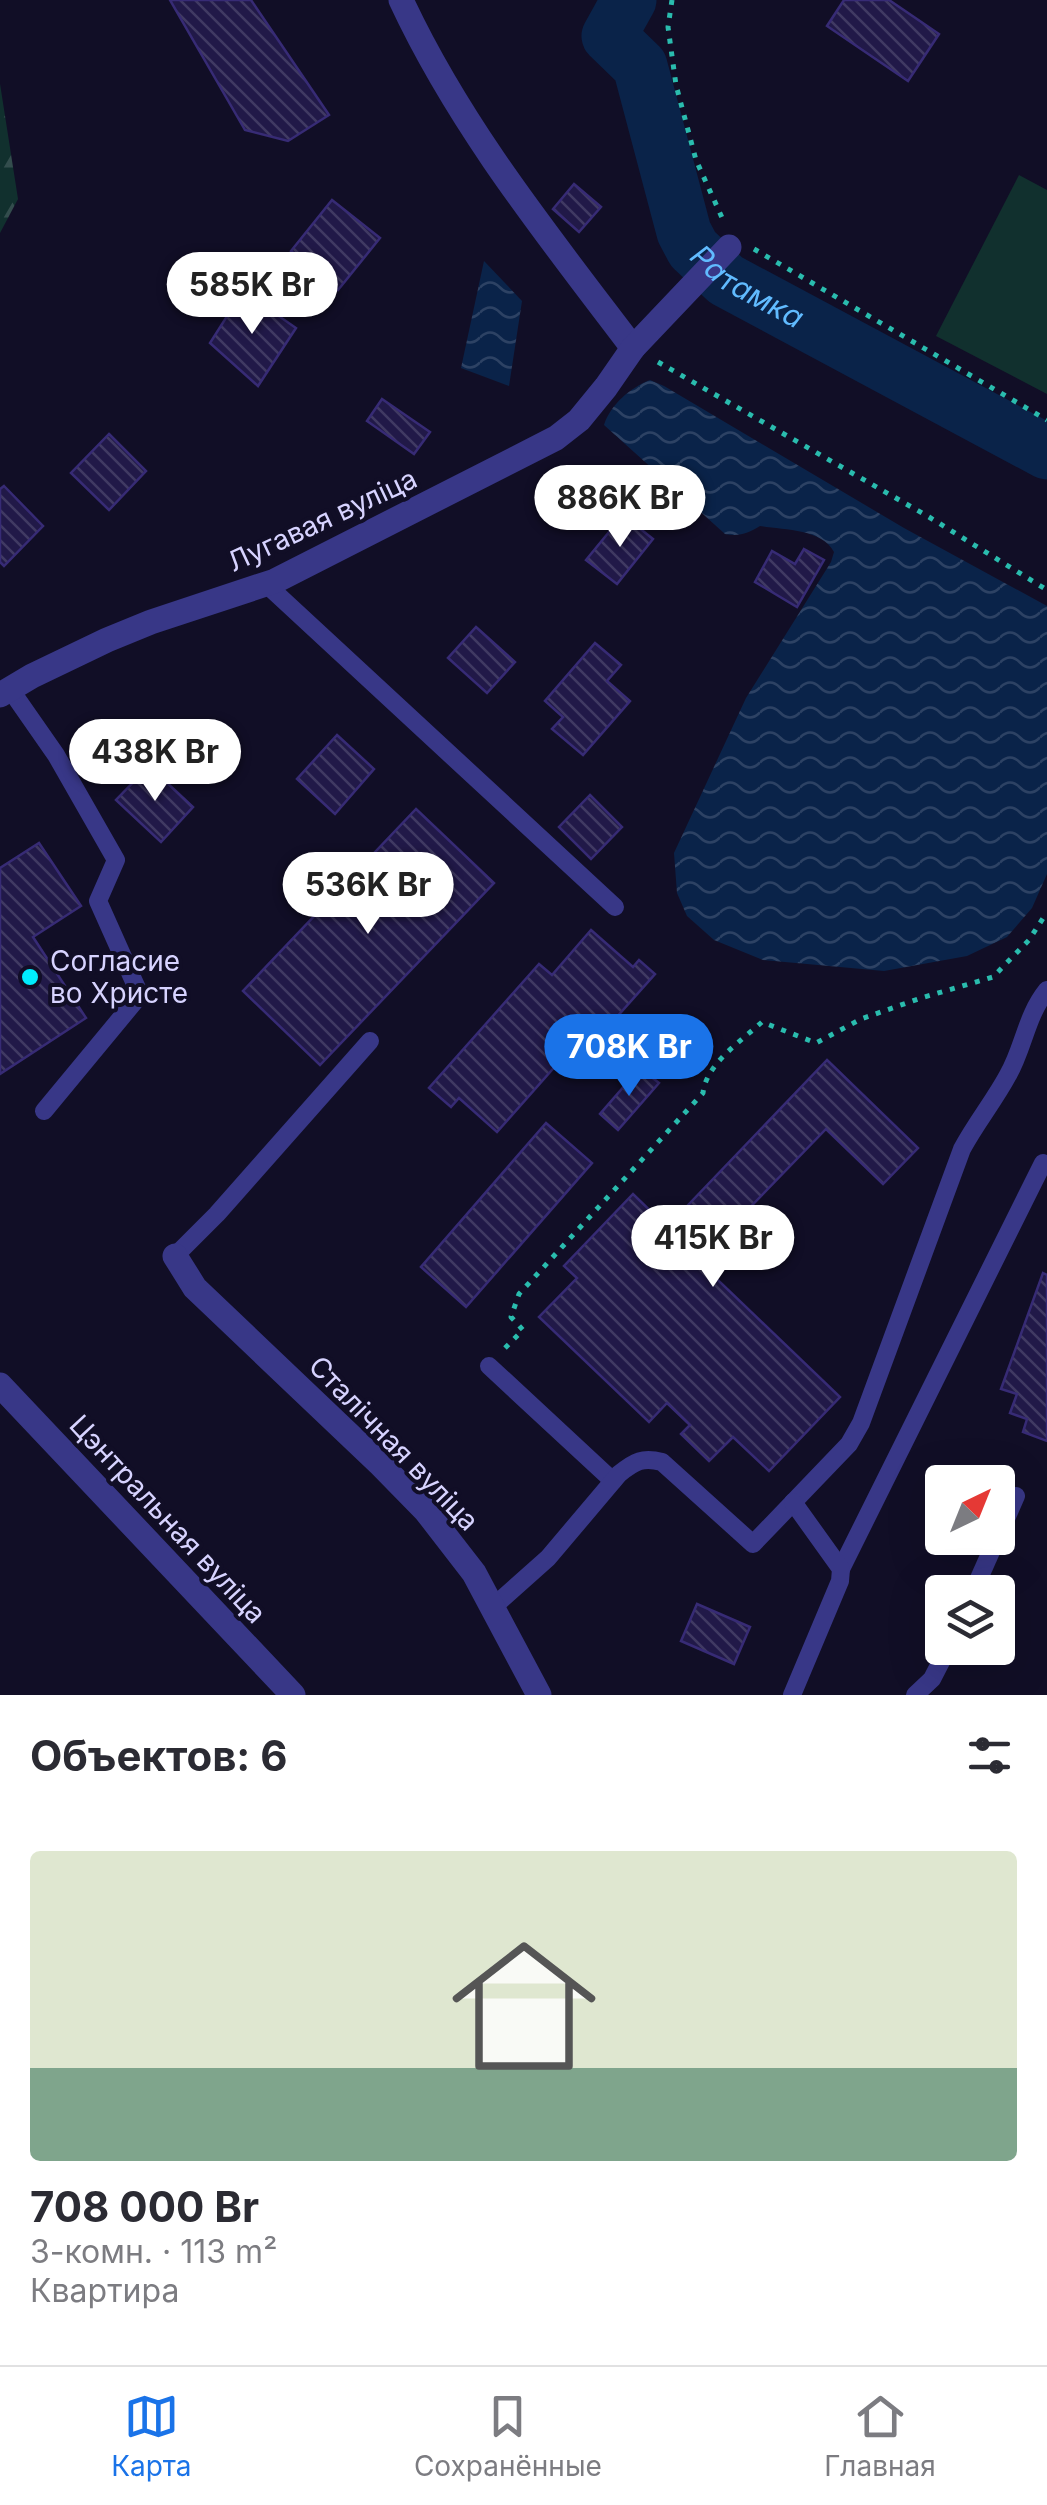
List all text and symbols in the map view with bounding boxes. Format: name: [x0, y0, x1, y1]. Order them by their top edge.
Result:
water label: Ратамка: [683, 237, 810, 335]
pin: 585K Br: [160, 252, 344, 337]
text: 585K Br: [189, 265, 315, 304]
street label: Лугавая вуліца: [222, 461, 422, 579]
pin: 886K Br: [528, 465, 712, 550]
text: 886K Br: [556, 478, 684, 517]
pin: 438K Br: [63, 719, 247, 804]
text: 438K Br: [91, 732, 219, 771]
pin: 536K Br: [276, 852, 460, 937]
text: 536K Br: [305, 865, 431, 904]
place label: Согласие во Христе: [50, 944, 188, 1010]
marker: Согласие во Христе: [19, 966, 41, 988]
pin: 708K Br: [537, 1014, 721, 1099]
text: 708K Br: [566, 1027, 692, 1066]
pin: 415K Br: [621, 1205, 805, 1290]
text: 415K Br: [653, 1218, 773, 1257]
street label: Сталічная вуліца: [302, 1349, 486, 1537]
street label: Цэнтральная вуліца: [63, 1408, 273, 1630]
north arrow: [925, 1465, 1015, 1555]
map controls: [925, 1465, 1015, 1665]
button: layers: [925, 1575, 1015, 1665]
icon: filters: [962, 1728, 1017, 1783]
text: Объектов: 6: [30, 1730, 288, 1781]
icon: home: [434, 1916, 614, 2096]
text: 708 000 Br: [30, 2181, 259, 2232]
text: 3-комн. · 113 m²: [30, 2232, 277, 2271]
text: Квартира: [30, 2271, 179, 2310]
tab: Карта: [111, 2389, 192, 2483]
tab: Сохранённые: [414, 2389, 602, 2483]
tab: Главная: [824, 2389, 936, 2483]

